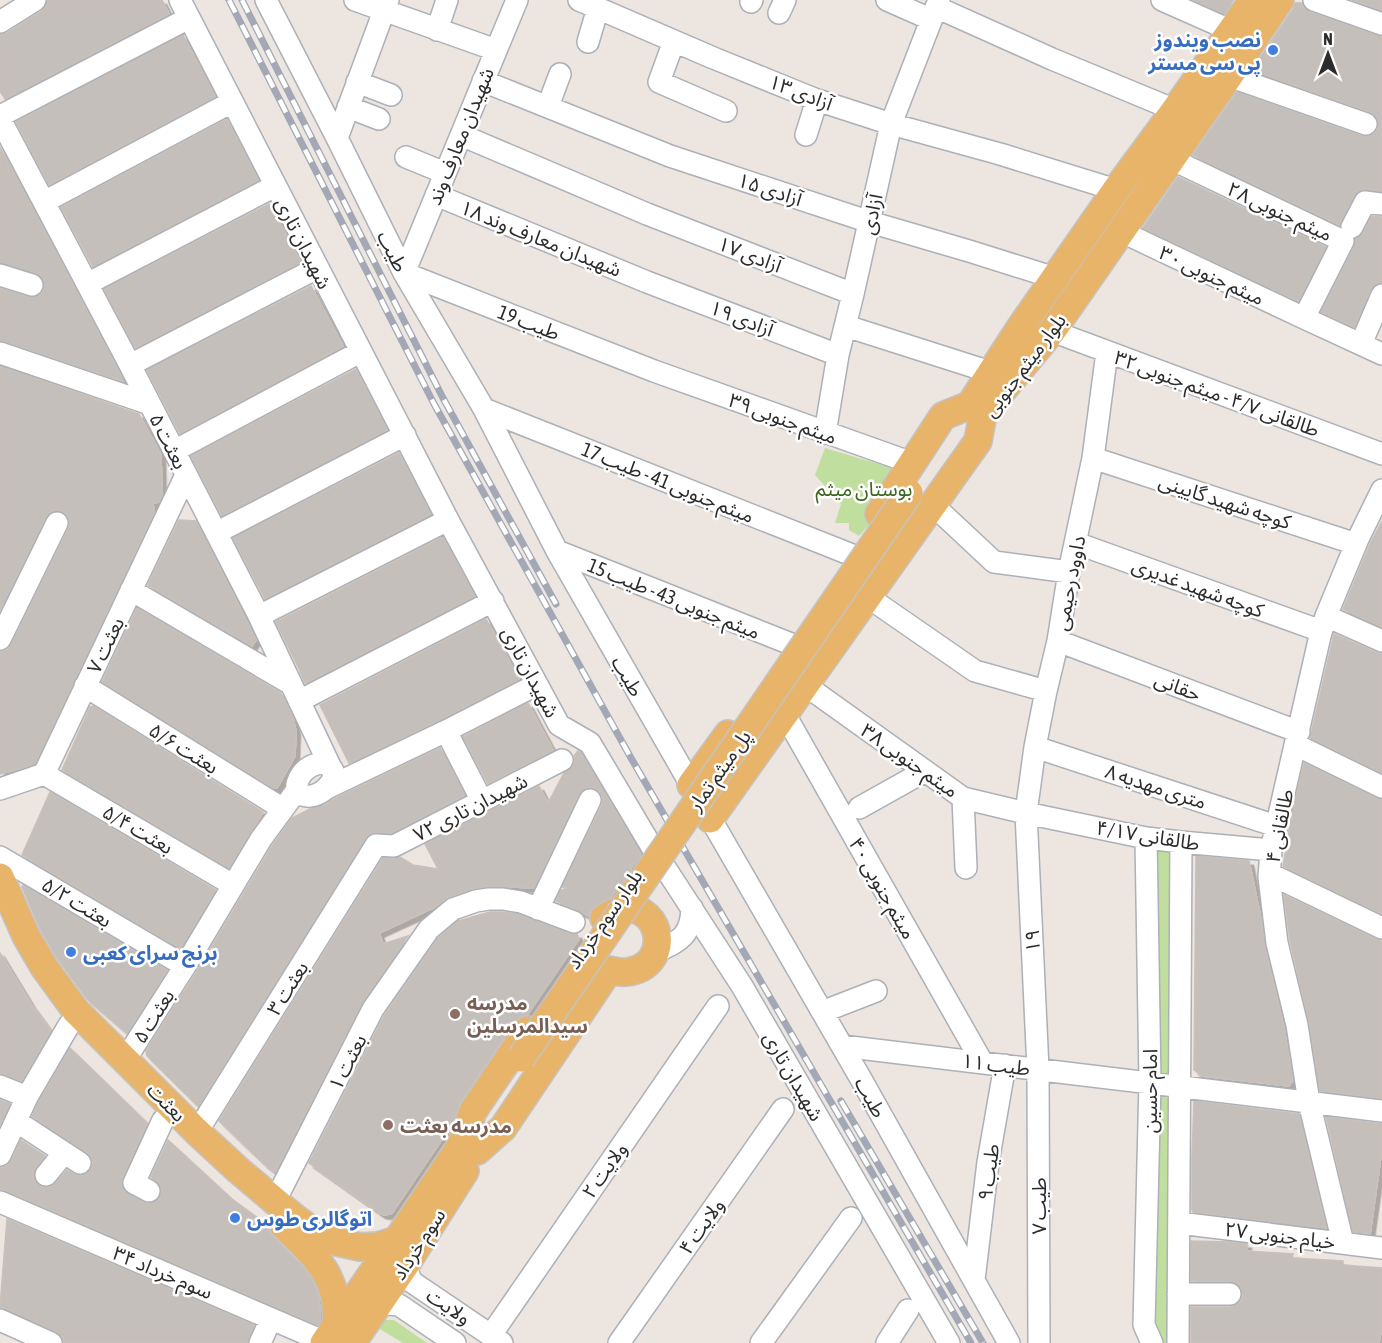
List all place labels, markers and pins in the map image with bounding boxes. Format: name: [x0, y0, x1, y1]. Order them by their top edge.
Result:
place label: نصب ویندوز پی سی مستر: [1147, 28, 1261, 76]
marker: نصب ویندوز پی سی مستر: [1266, 43, 1280, 57]
place label: برنج سرای کعبی: [83, 941, 218, 968]
marker: برنج سرای کعبی: [64, 945, 78, 959]
place label: مدرسه سیدالمرسلین: [467, 991, 588, 1038]
marker: مدرسه سیدالمرسلین: [448, 1007, 462, 1021]
place label: مدرسه بعثت: [400, 1114, 512, 1138]
marker: مدرسه بعثت: [381, 1118, 395, 1132]
place label: اتوگالری طوس: [247, 1207, 372, 1231]
marker: اتوگالری طوس: [228, 1211, 242, 1225]

